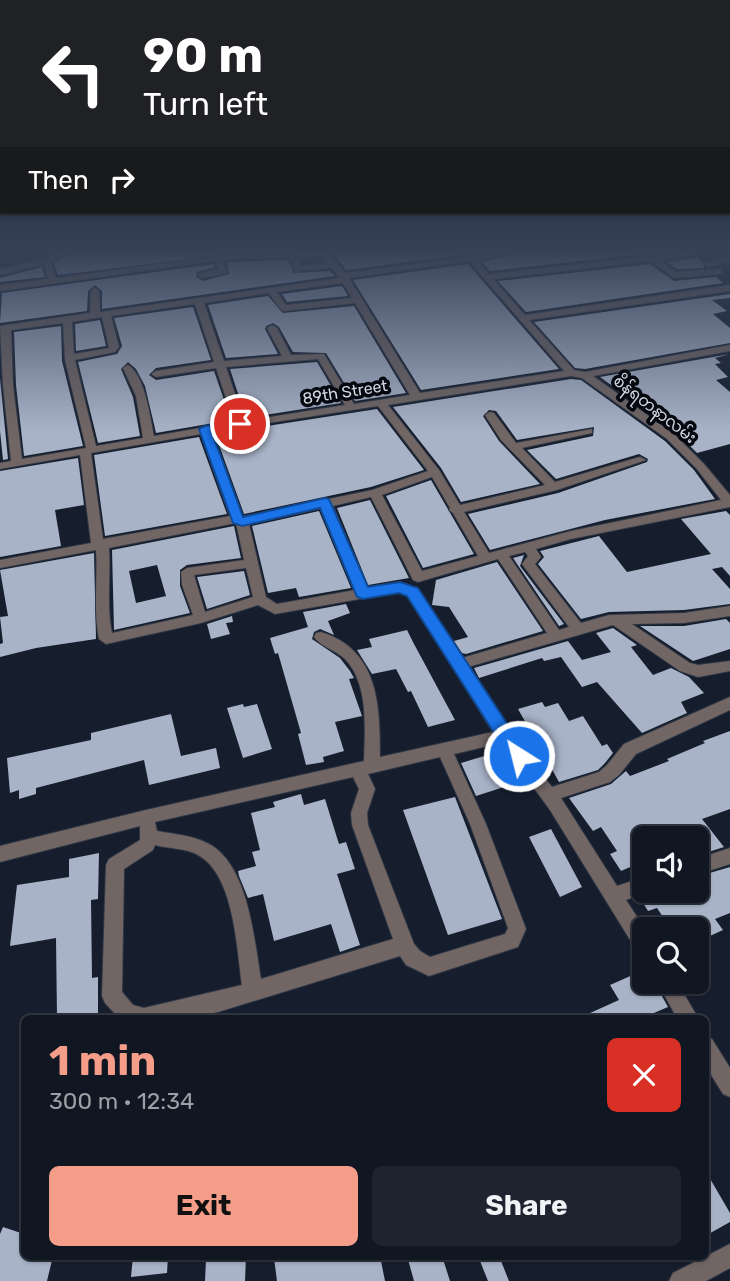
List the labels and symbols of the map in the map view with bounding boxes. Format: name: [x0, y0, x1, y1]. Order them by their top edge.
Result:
street label: စိန်ရတနာလမ်း: [607, 369, 701, 450]
street label: 89th Street: [301, 376, 389, 408]
pin: [210, 394, 270, 454]
position arrow: [482, 719, 556, 793]

